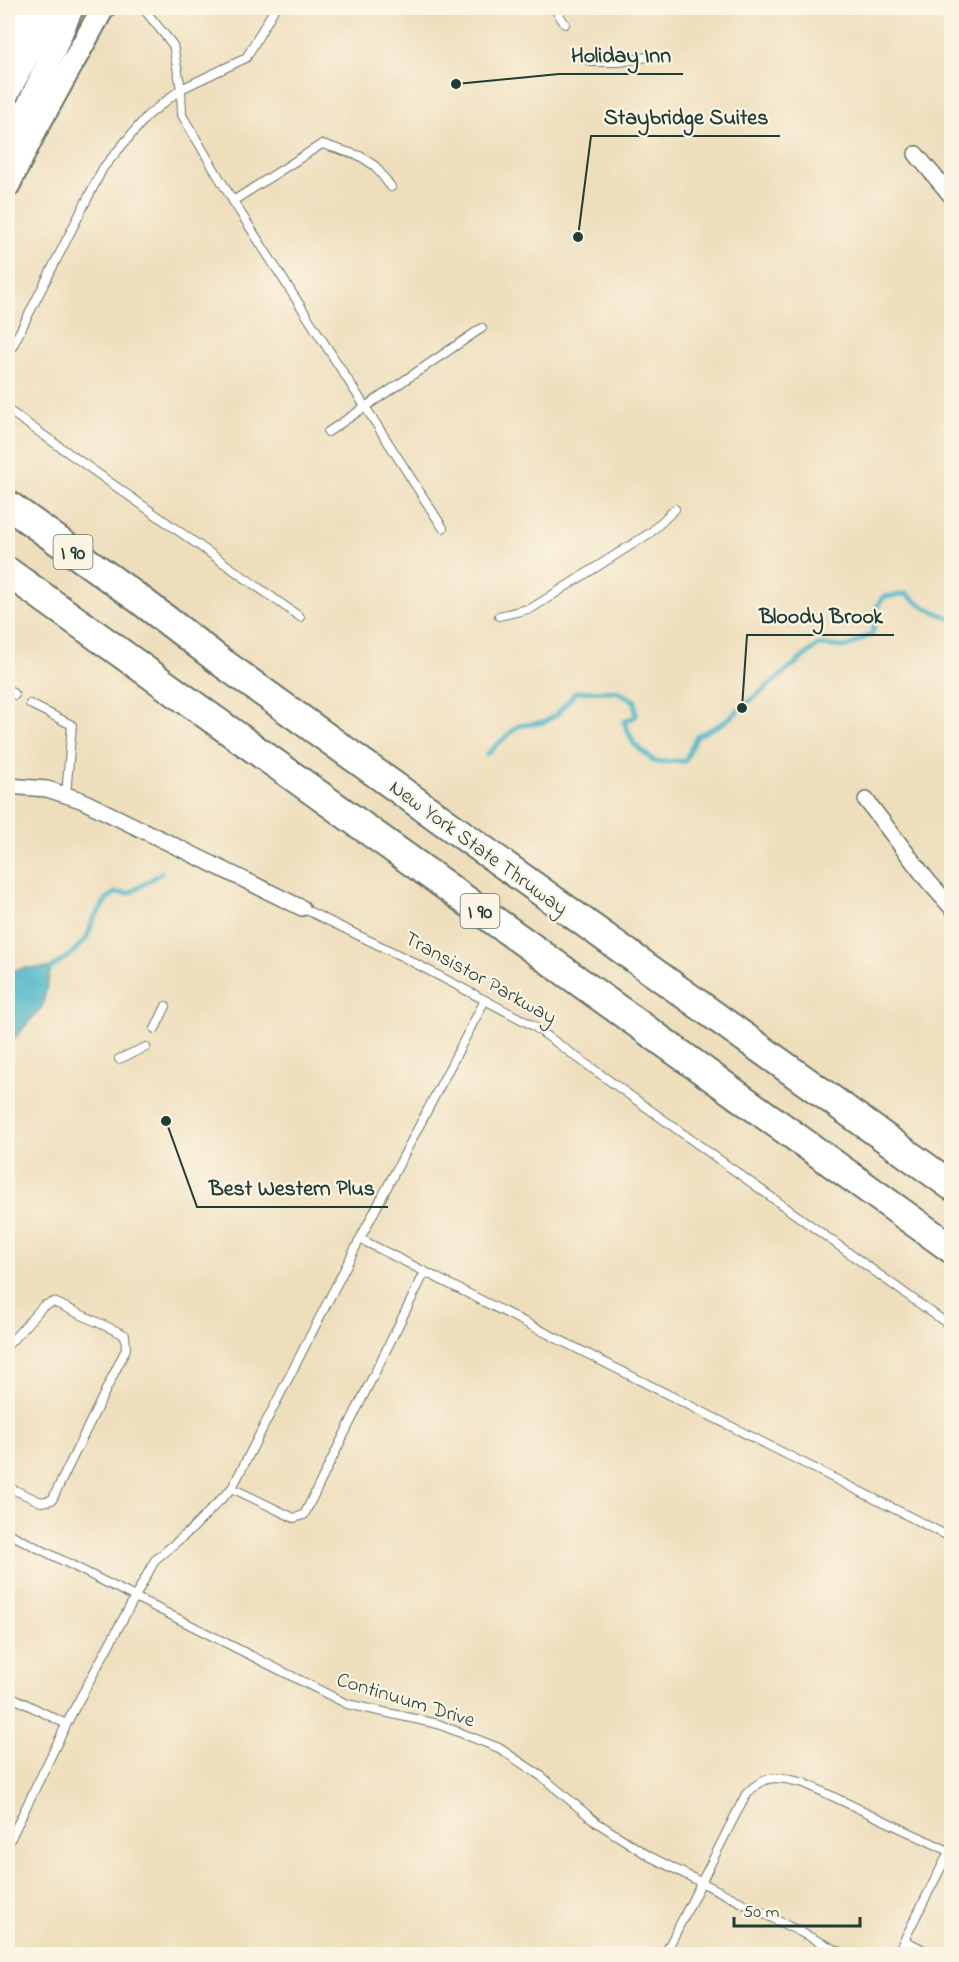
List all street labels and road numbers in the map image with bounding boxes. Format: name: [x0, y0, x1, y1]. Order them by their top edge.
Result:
road number: I 90: [54, 535, 92, 569]
street label: New York State Thruway: [381, 773, 573, 925]
road number: I 90: [460, 894, 500, 928]
street label: Transistor Parkway: [398, 924, 562, 1035]
street label: Continuum Drive: [333, 1666, 479, 1736]

